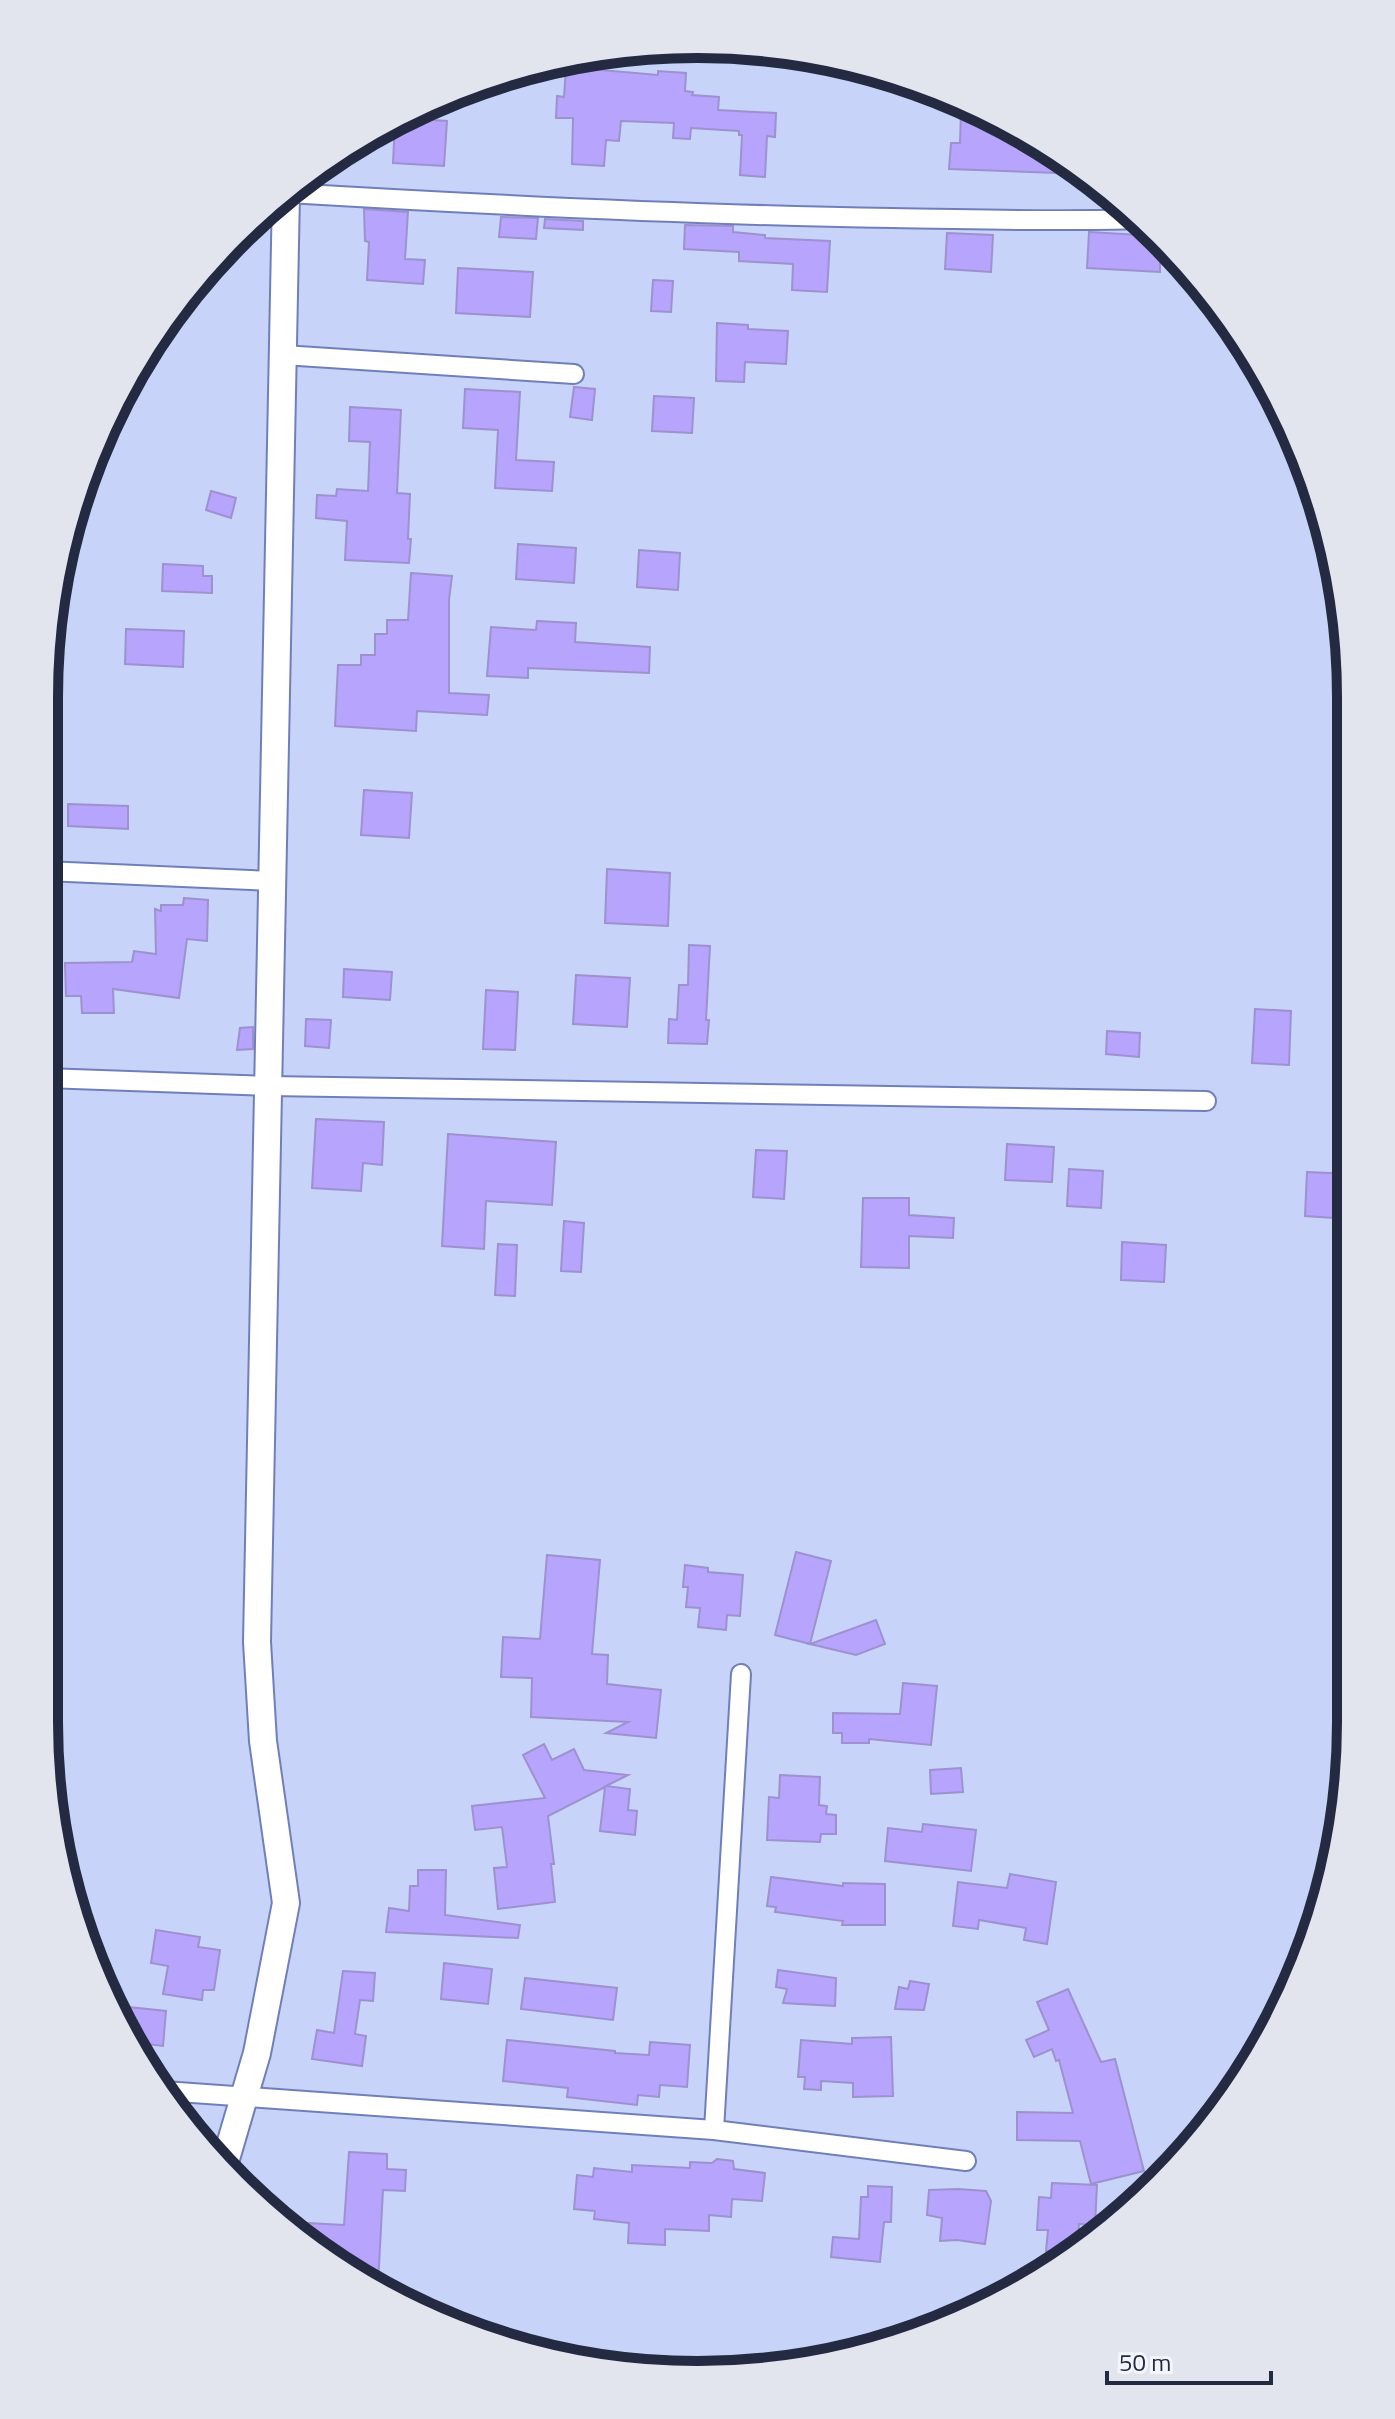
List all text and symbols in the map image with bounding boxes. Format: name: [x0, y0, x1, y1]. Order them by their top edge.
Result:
scale bar: [1107, 2335, 1271, 2385]
text: 50 m: [1119, 2344, 1171, 2380]

